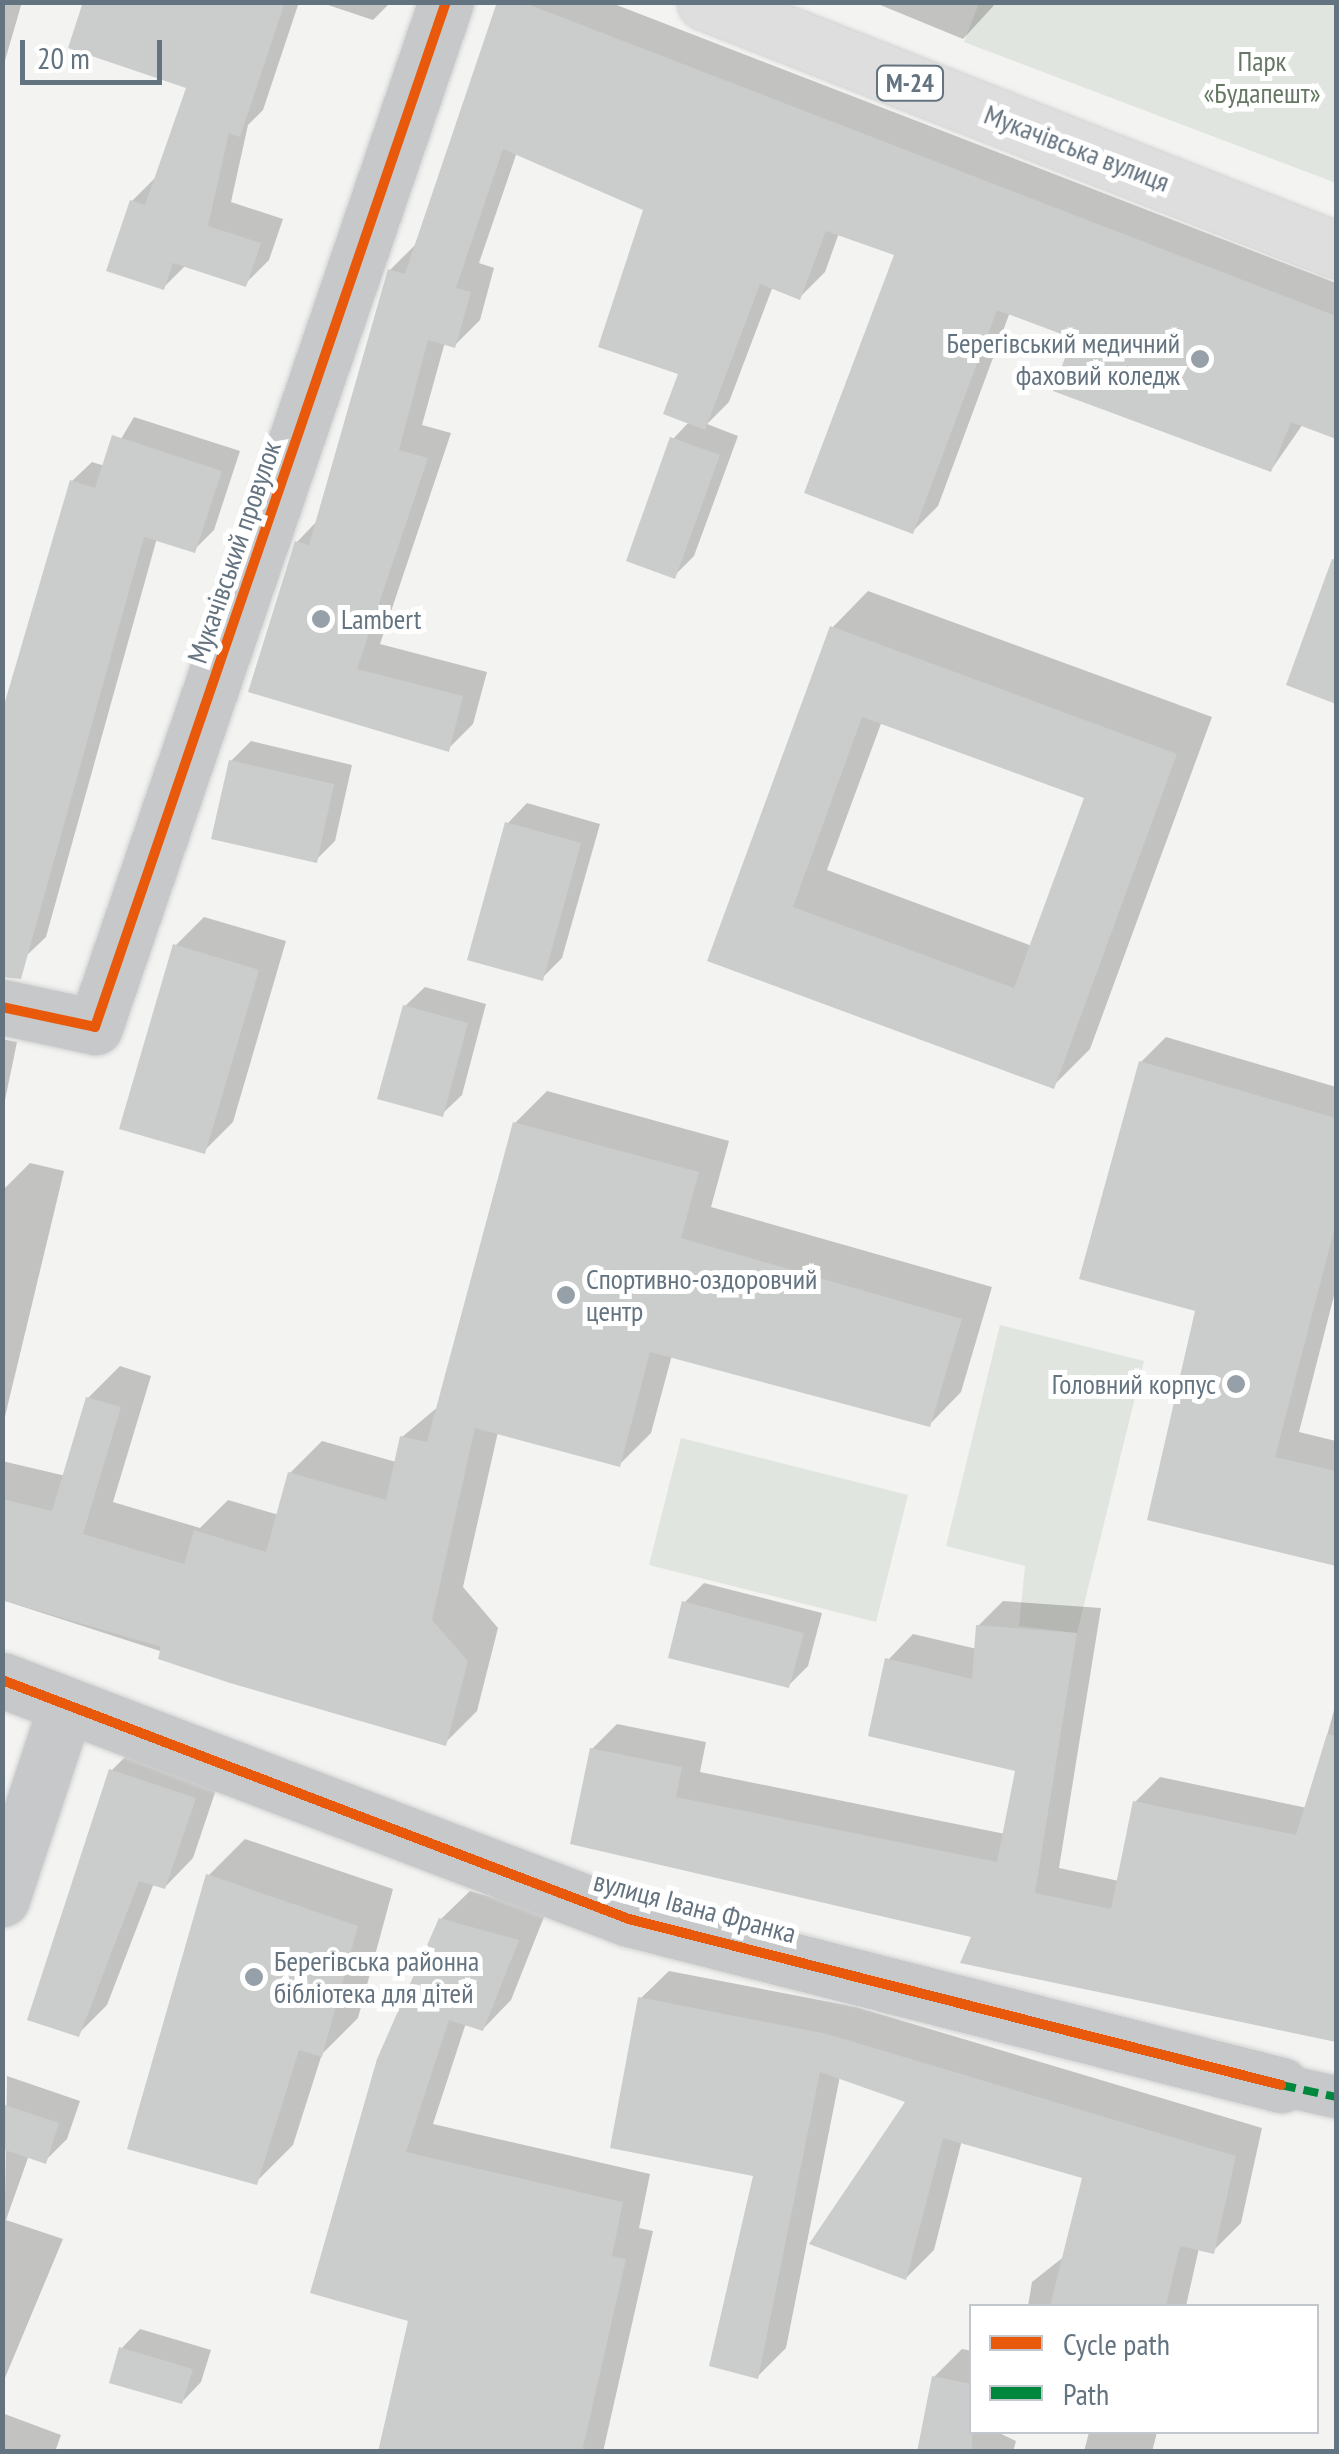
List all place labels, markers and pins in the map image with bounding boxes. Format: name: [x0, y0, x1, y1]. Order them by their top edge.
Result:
place label: Берегівський медичний фаховий коледж: [947, 326, 1180, 392]
marker: Берегівський медичний фаховий коледж: [1189, 348, 1211, 370]
place label: Lambert: [341, 602, 421, 636]
marker: Lambert: [310, 608, 332, 630]
place label: Спортивно-оздоровчий центр: [586, 1262, 817, 1328]
marker: Спортивно-оздоровчий центр: [555, 1284, 577, 1306]
place label: Головний корпус: [1052, 1367, 1216, 1401]
marker: Головний корпус: [1225, 1373, 1247, 1395]
place label: Берегівська районна бібліотека для дітей: [274, 1944, 479, 2010]
marker: Берегівська районна бібліотека для дітей: [243, 1966, 265, 1988]

